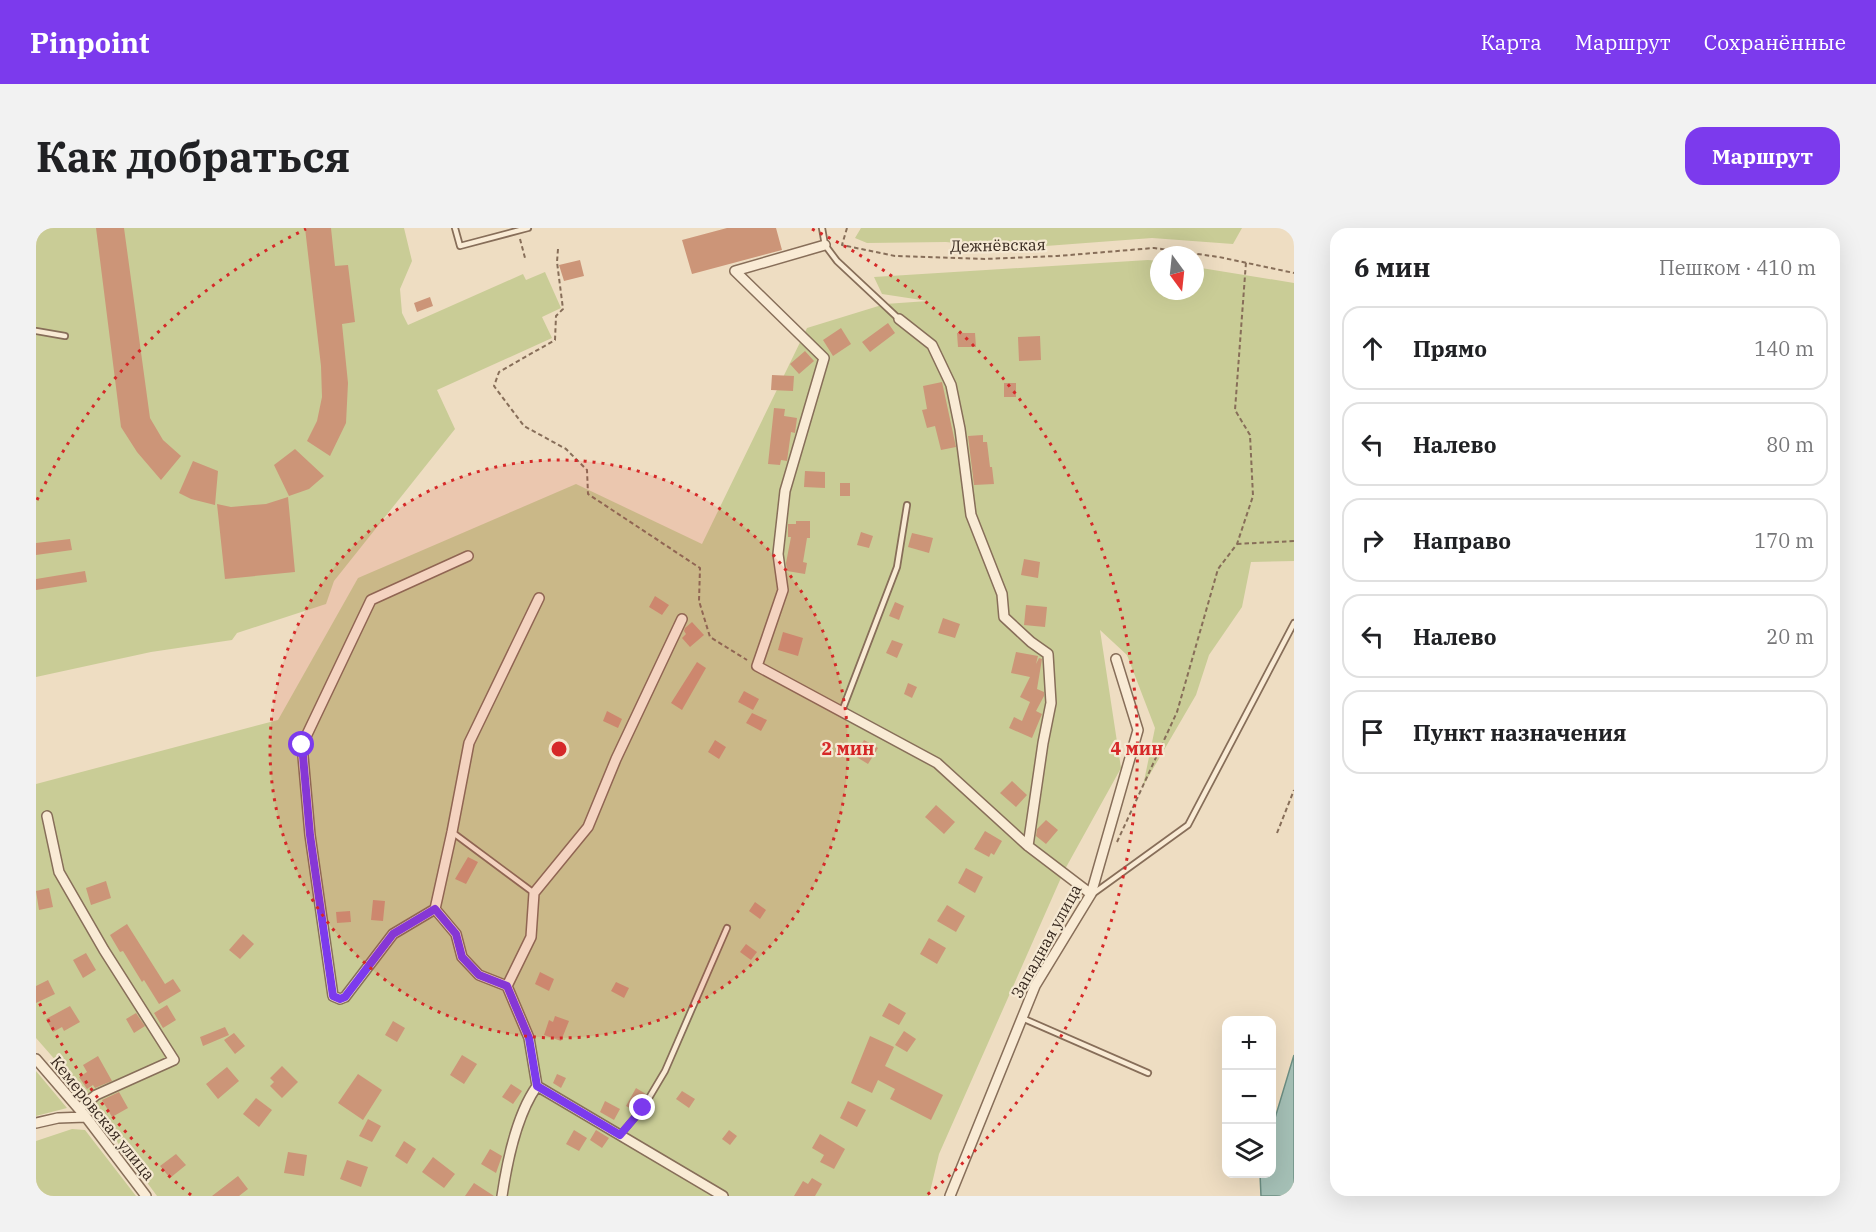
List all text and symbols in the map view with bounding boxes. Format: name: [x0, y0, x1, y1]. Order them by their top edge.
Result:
text: Pinpoint: [30, 24, 150, 61]
text: Карта: [1481, 28, 1542, 56]
text: Маршрут: [1575, 28, 1671, 56]
text: Сохранённые: [1704, 28, 1846, 56]
button: Маршрут: [1685, 127, 1840, 185]
text: Как добраться: [36, 129, 350, 184]
street label: Дежнёвская: [950, 234, 1046, 256]
north arrow: [1150, 246, 1204, 300]
text: 6 мин: [1354, 250, 1430, 284]
text: Пешком · 410 m: [1659, 254, 1816, 281]
icon: ahead: [1356, 332, 1389, 365]
text: Прямо: [1413, 334, 1487, 363]
text: 140 m: [1754, 335, 1814, 362]
icon: left: [1356, 428, 1389, 461]
text: Налево: [1413, 430, 1497, 459]
text: 80 m: [1766, 431, 1814, 458]
icon: right: [1356, 524, 1389, 557]
text: Направо: [1413, 526, 1511, 555]
text: 170 m: [1754, 527, 1814, 554]
icon: left: [1356, 620, 1389, 653]
text: Налево: [1413, 622, 1497, 651]
text: 20 m: [1766, 623, 1814, 650]
icon: arrive: [1356, 716, 1389, 749]
text: Пункт назначения: [1413, 718, 1627, 747]
route start: [288, 731, 314, 757]
text: 2 мин: [822, 737, 874, 760]
text: 4 мин: [1111, 737, 1163, 760]
centre of rings: [549, 739, 569, 759]
street label: Западная улица: [1006, 880, 1086, 1002]
map controls: [1222, 1016, 1276, 1178]
button: +: [1222, 1016, 1276, 1070]
street label: Кемеровская улица: [47, 1052, 160, 1184]
button: −: [1222, 1070, 1276, 1124]
route end: [629, 1094, 655, 1120]
button: layers: [1222, 1124, 1276, 1178]

